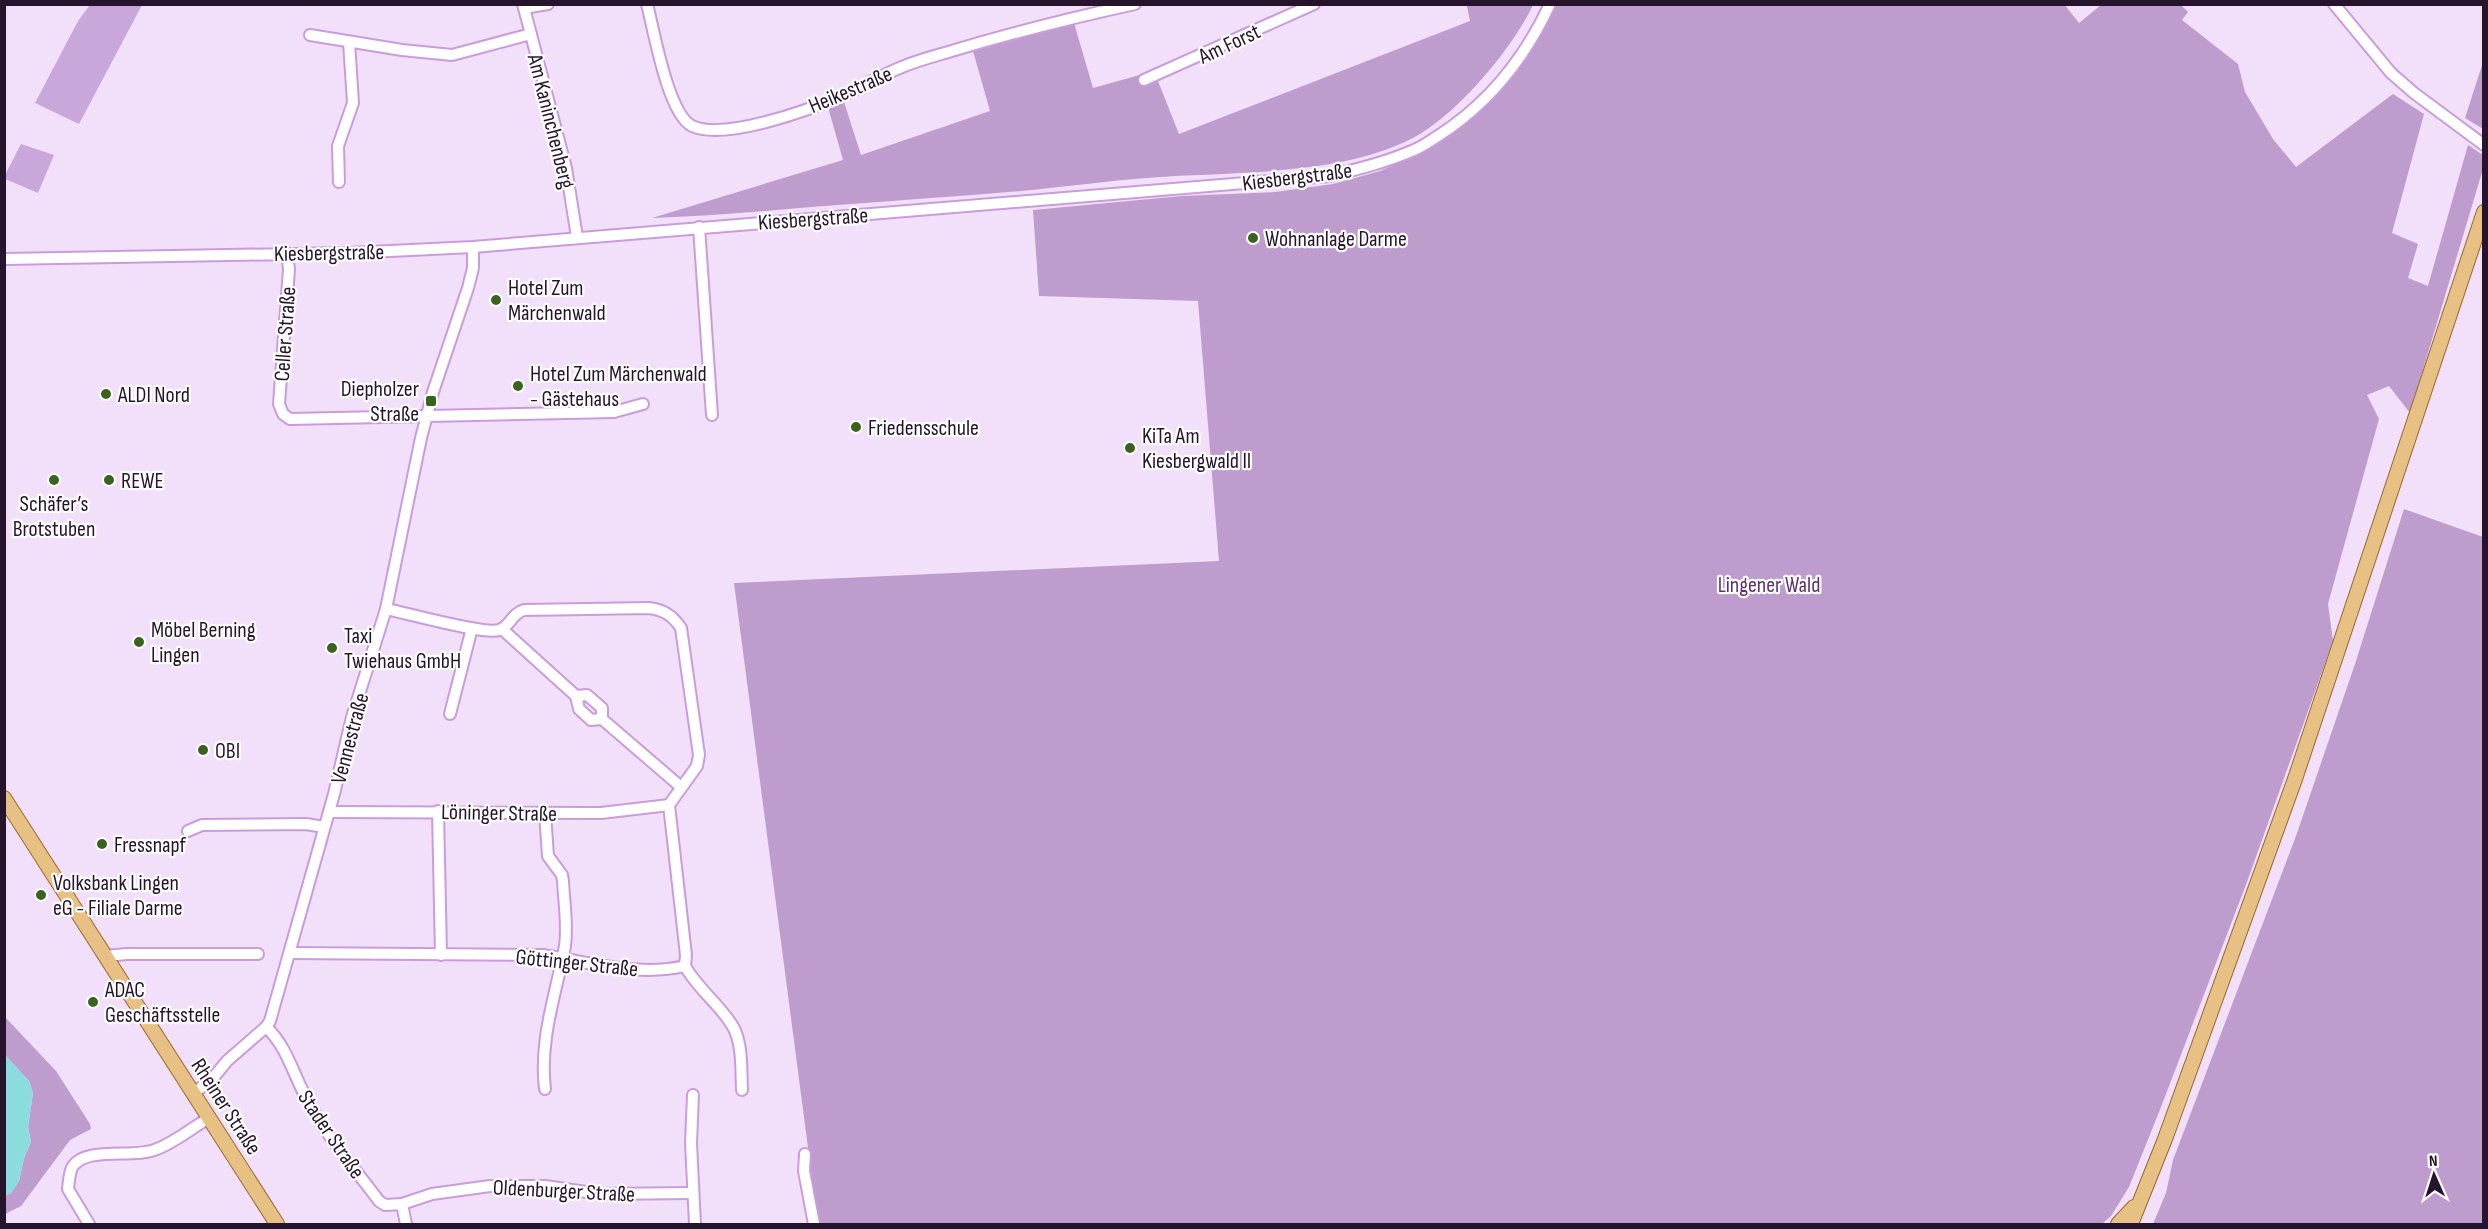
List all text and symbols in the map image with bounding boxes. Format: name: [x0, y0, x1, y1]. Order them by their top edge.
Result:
street label: Am Forst: [1193, 18, 1265, 71]
street label: Am Kaninchenberg: [521, 50, 580, 192]
street label: Heikestraße: [805, 61, 896, 120]
street label: Kiesbergstraße: [1241, 157, 1354, 198]
street label: Kiesbergstraße: [757, 202, 869, 237]
place label: Wohnanlage Darme: [1265, 226, 1407, 253]
marker: Wohnanlage Darme: [1246, 231, 1260, 245]
street label: Kiesbergstraße: [274, 239, 384, 268]
place label: Hotel Zum Märchenwald: [508, 275, 606, 327]
street label: Celler Straße: [269, 286, 302, 382]
marker: Hotel Zum Märchenwald: [489, 293, 503, 307]
place label: Hotel Zum Märchenwald - Gästehaus: [530, 361, 707, 413]
place label: Diepholzer Straße: [341, 376, 419, 428]
marker: Hotel Zum Märchenwald - Gästehaus: [511, 379, 525, 393]
place label: ALDI Nord: [117, 382, 190, 409]
marker: ALDI Nord: [99, 387, 113, 401]
marker: Diepholzer Straße: [424, 394, 438, 408]
place label: Friedensschule: [868, 415, 979, 442]
marker: Friedensschule: [849, 420, 863, 434]
place label: KiTa Am Kiesbergwald II: [1142, 423, 1251, 475]
marker: KiTa Am Kiesbergwald II: [1123, 441, 1137, 455]
place label: REWE: [121, 468, 164, 495]
marker: Schäfer’s Brotstuben: [47, 473, 61, 487]
marker: REWE: [102, 473, 116, 487]
place label: Schäfer’s Brotstuben: [13, 491, 95, 543]
park label: Lingener Wald: [1718, 572, 1820, 599]
place label: Möbel Berning Lingen: [151, 617, 256, 669]
place label: Taxi Twiehaus GmbH: [344, 623, 461, 675]
marker: Möbel Berning Lingen: [132, 635, 146, 649]
marker: Taxi Twiehaus GmbH: [325, 641, 339, 655]
street label: Vennestraße: [325, 690, 376, 787]
place label: OBI: [215, 738, 240, 765]
marker: OBI: [196, 743, 210, 757]
street label: Löninger Straße: [441, 799, 557, 828]
place label: Fressnapf: [114, 832, 187, 859]
marker: Fressnapf: [95, 837, 109, 851]
place label: Volksbank Lingen eG - Filiale Darme: [53, 870, 183, 922]
marker: Volksbank Lingen eG - Filiale Darme: [34, 888, 48, 902]
street label: Göttinger Straße: [514, 944, 639, 983]
place label: ADAC Geschäftsstelle: [104, 977, 220, 1029]
marker: ADAC Geschäftsstelle: [86, 995, 100, 1009]
street label: Rheiner Straße: [185, 1054, 267, 1160]
street label: Stader Straße: [291, 1085, 370, 1184]
north arrow: [2404, 1145, 2464, 1205]
text: N: [2429, 1152, 2438, 1171]
street label: Oldenburger Straße: [492, 1174, 636, 1209]

